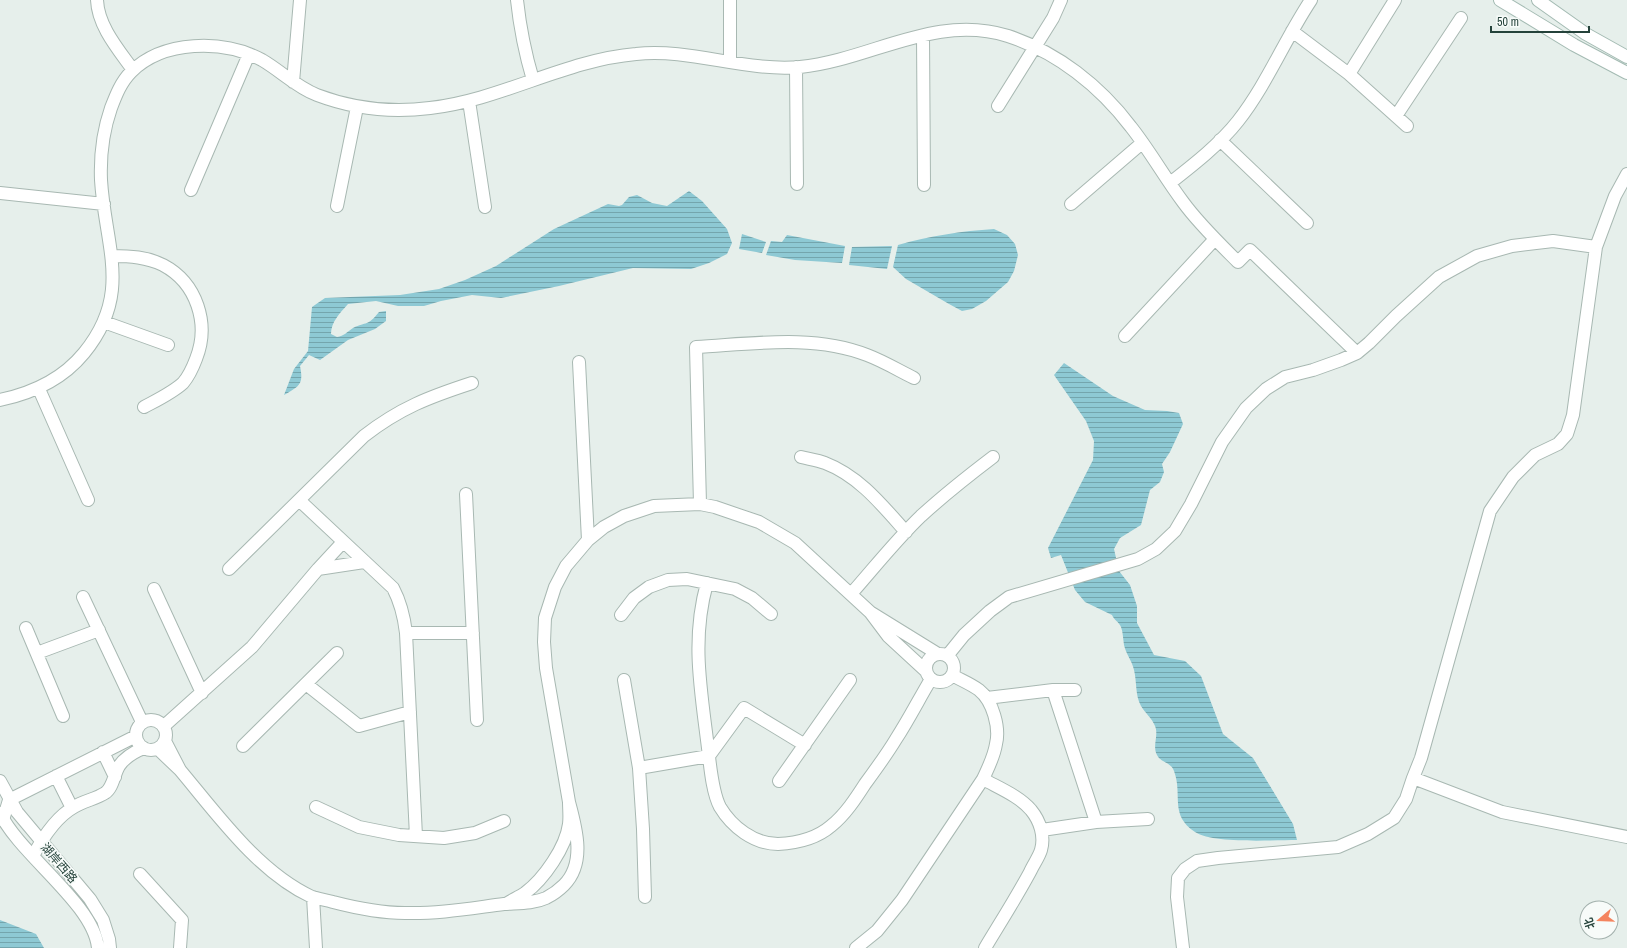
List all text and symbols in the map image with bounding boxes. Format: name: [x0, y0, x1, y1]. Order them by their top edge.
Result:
scale bar: [1491, 8, 1589, 34]
text: 50 m: [1497, 14, 1519, 30]
street label: 湖岸西路: [37, 840, 81, 886]
north arrow: [1579, 900, 1619, 940]
text: 北: [1581, 916, 1598, 931]

